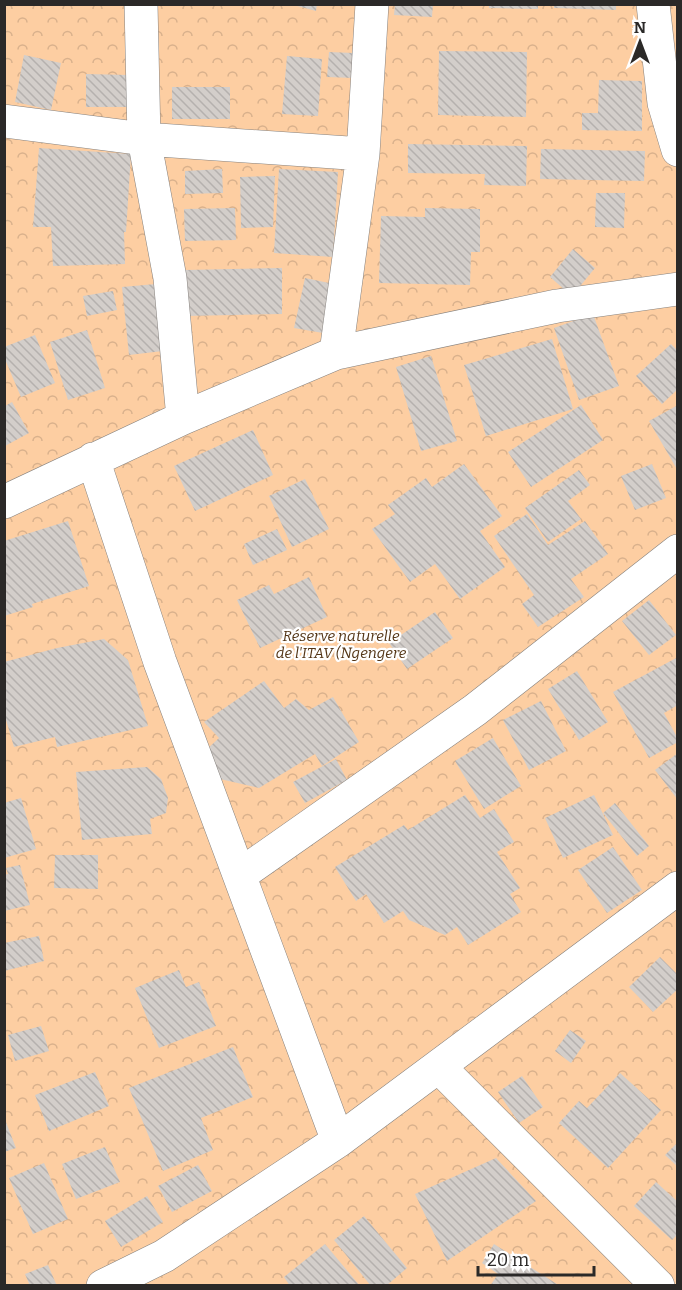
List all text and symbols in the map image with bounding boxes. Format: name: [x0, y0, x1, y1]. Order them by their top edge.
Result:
north arrow: [610, 12, 670, 72]
text: N: [634, 18, 646, 37]
park label: Réserve naturelle de l'ITAV (Ngengere: [276, 627, 407, 662]
scale bar: [478, 1239, 594, 1277]
text: 20 m: [487, 1249, 529, 1271]

